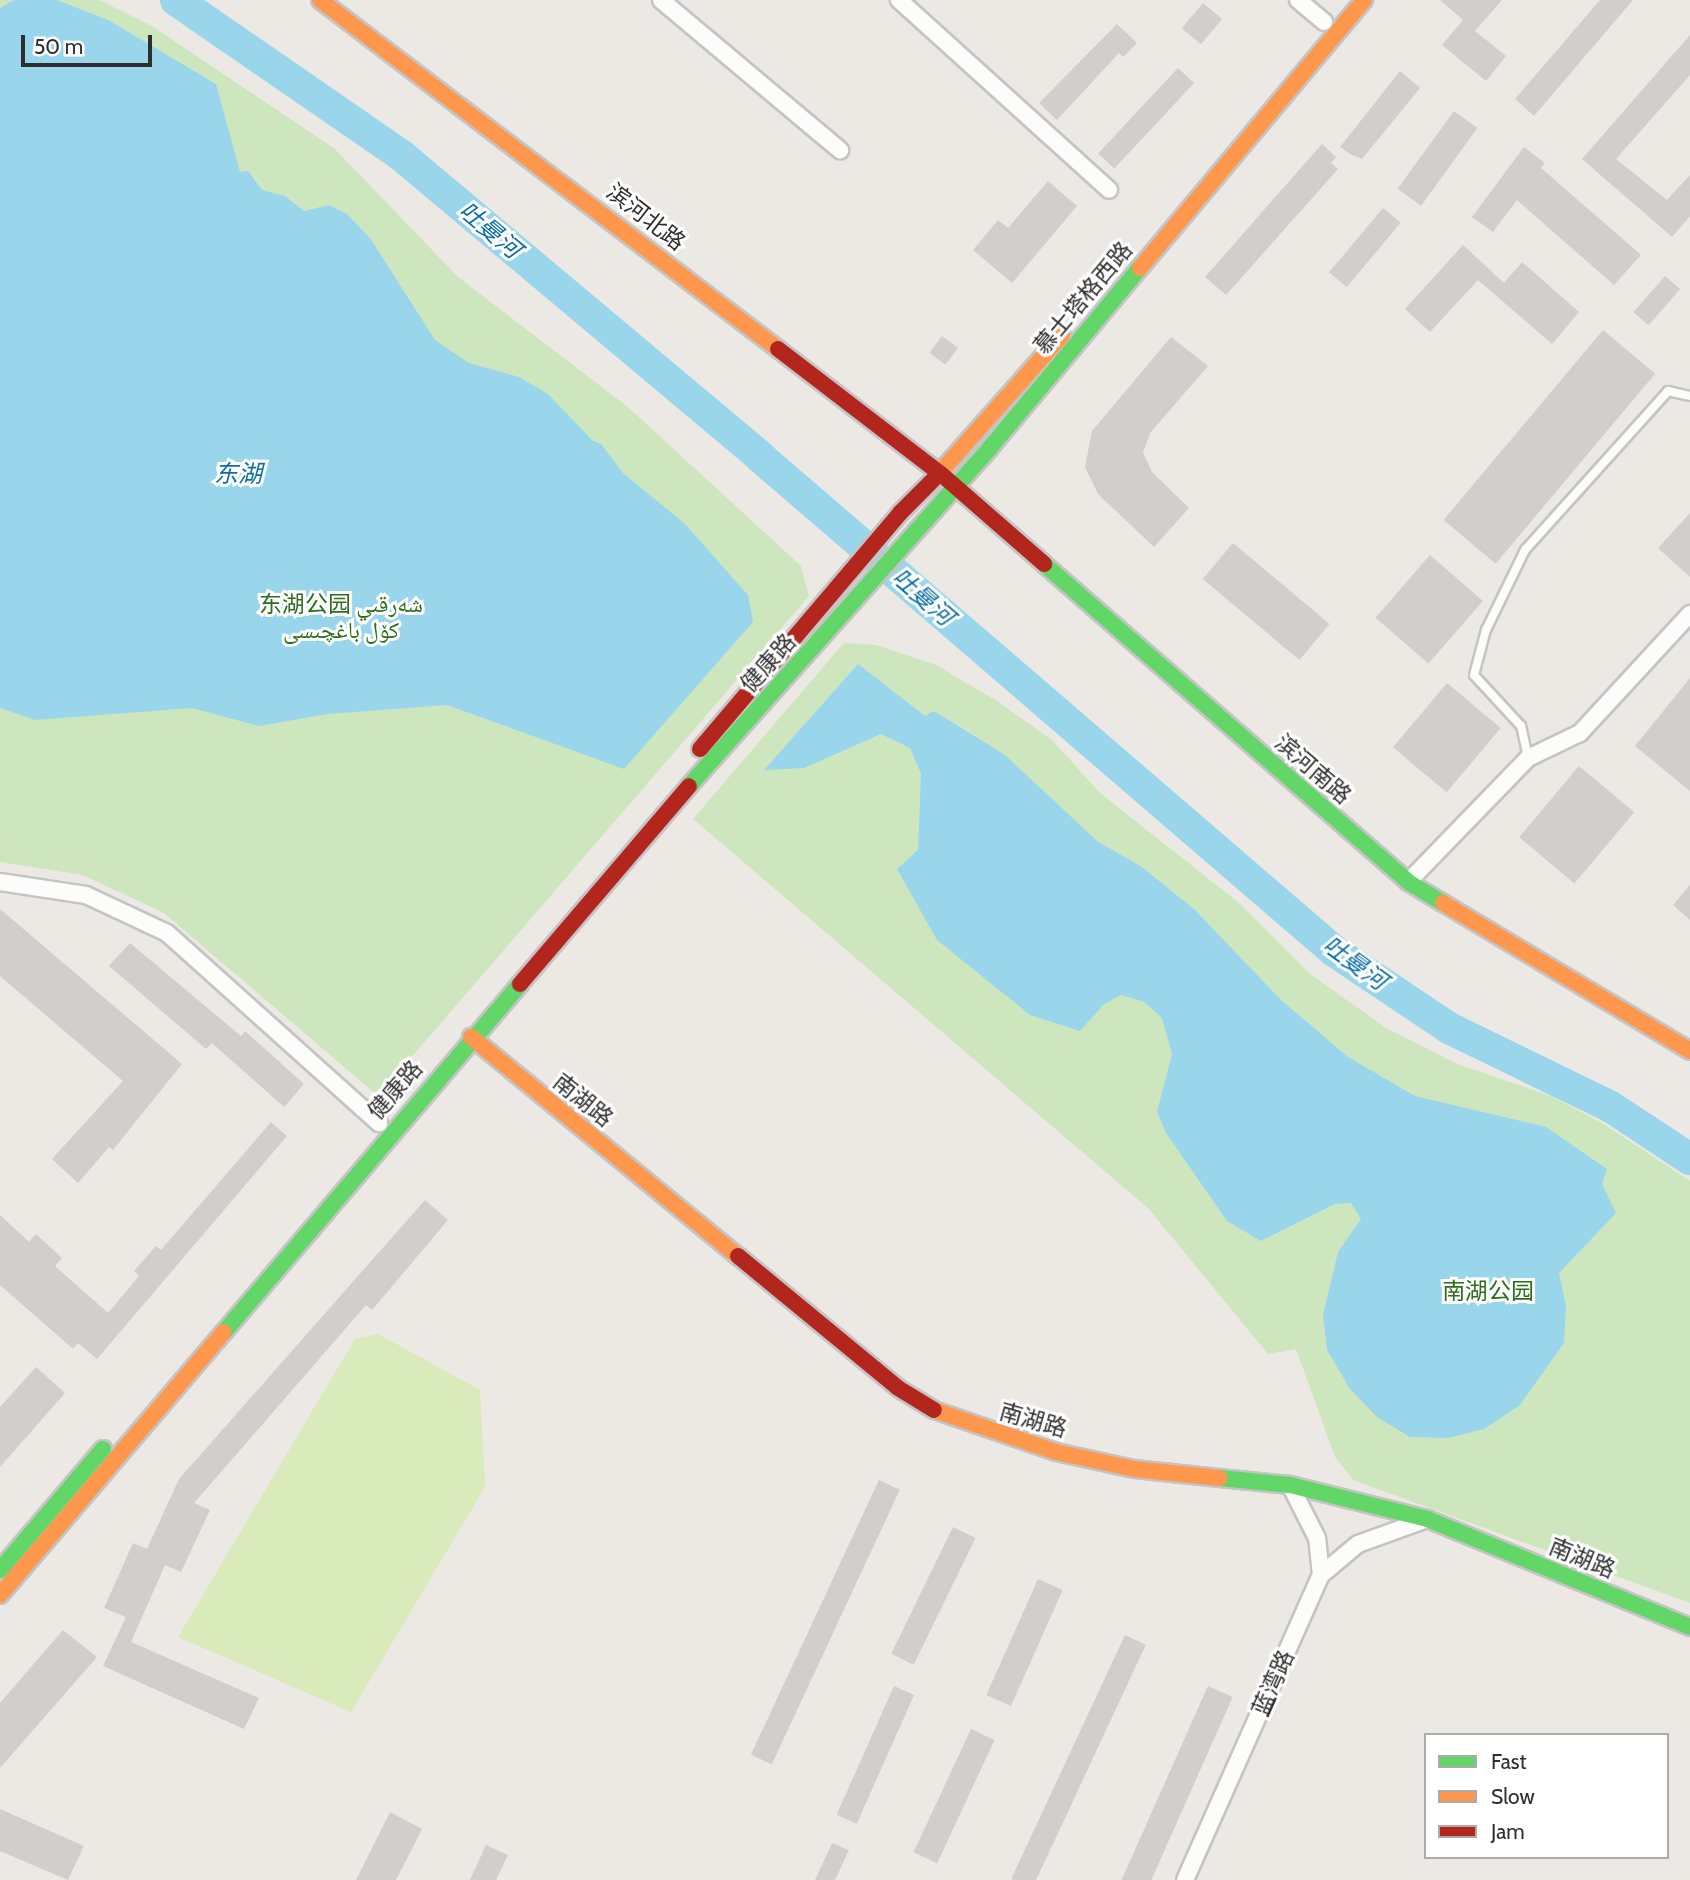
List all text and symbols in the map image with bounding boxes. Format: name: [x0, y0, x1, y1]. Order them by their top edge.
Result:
scale bar: [24, 21, 156, 65]
text: 50 m: [34, 34, 83, 59]
street label: 滨河北路: [601, 178, 691, 256]
water label: 吐曼河: [453, 196, 527, 264]
street label: 慕士塔格西路: [1028, 236, 1138, 360]
water label: 东湖: [214, 460, 262, 488]
water label: 吐曼河: [886, 563, 960, 631]
park label: 东湖公园 شەرقىي كۆل باغچىسى: [259, 590, 423, 644]
street label: 健康路: [735, 628, 801, 698]
street label: 滨河南路: [1269, 728, 1357, 810]
water label: 吐曼河: [1317, 930, 1393, 996]
street label: 健康路: [362, 1055, 428, 1125]
street label: 南湖路: [548, 1068, 618, 1132]
park label: 南湖公园: [1442, 1277, 1534, 1305]
street label: 南湖路: [996, 1397, 1070, 1443]
street label: 南湖路: [1545, 1532, 1619, 1584]
street label: 蓝湾路: [1246, 1646, 1300, 1720]
legend: [1424, 1733, 1669, 1859]
text: Fast: [1491, 1749, 1527, 1774]
text: Slow: [1491, 1784, 1535, 1809]
text: Jam: [1491, 1819, 1525, 1844]

